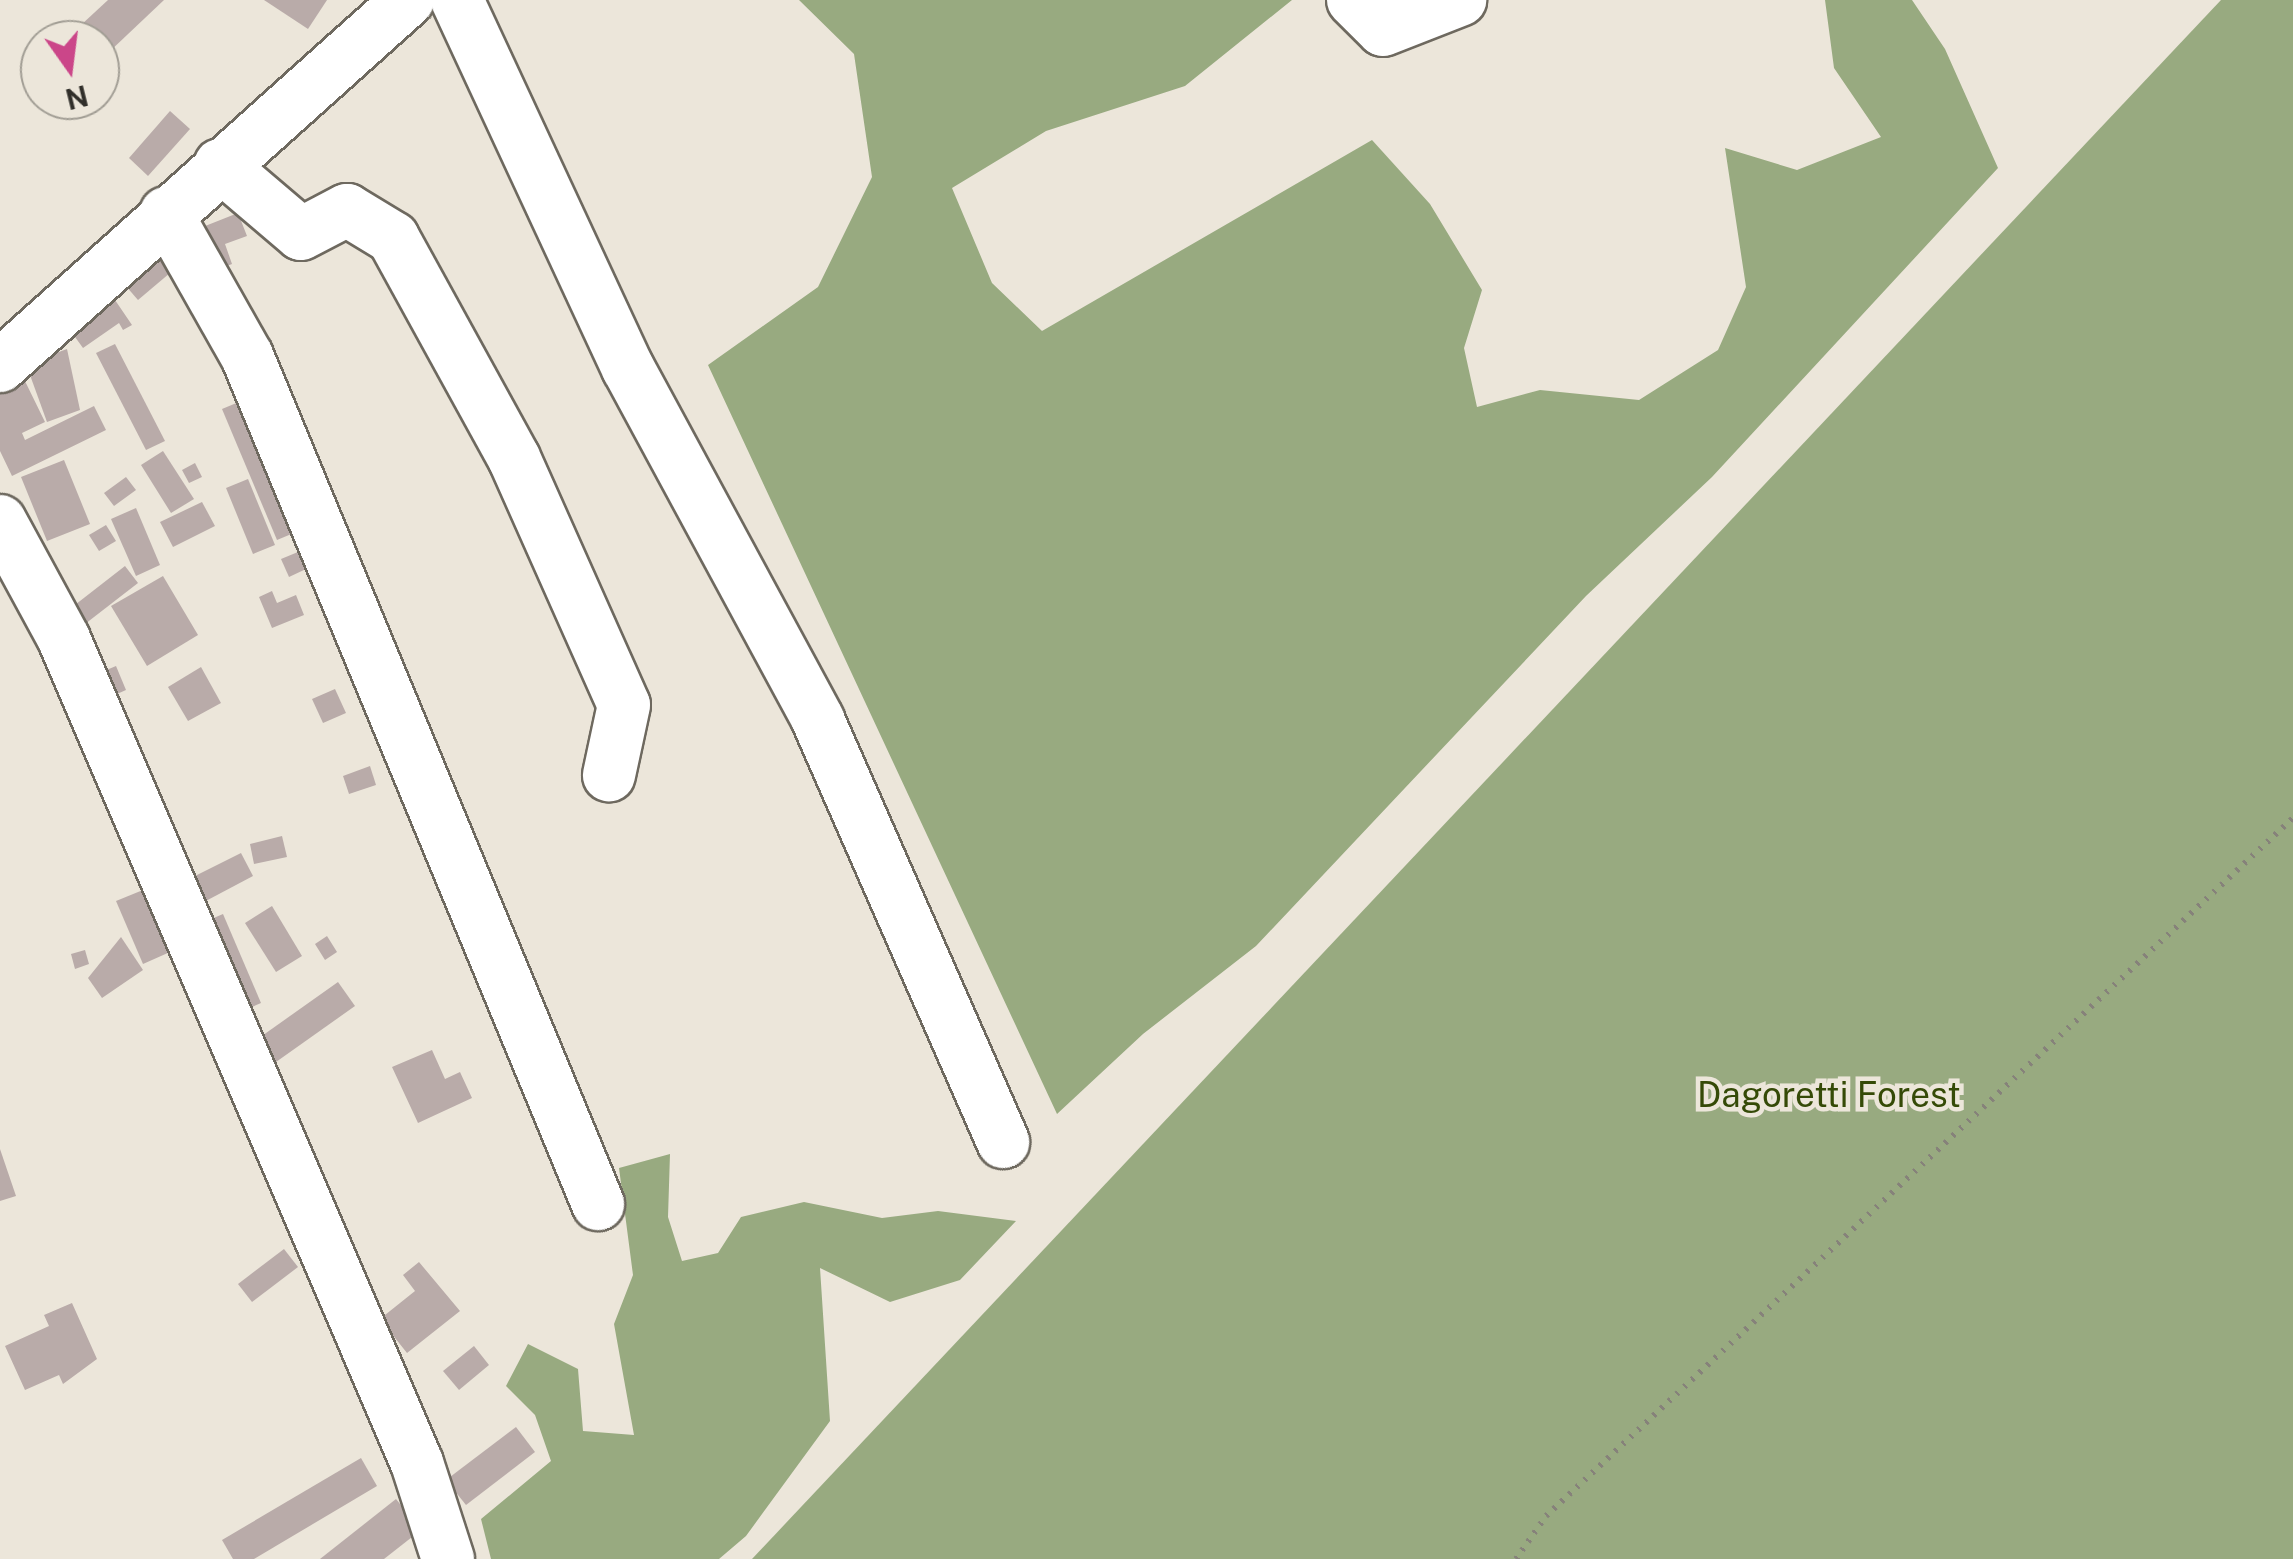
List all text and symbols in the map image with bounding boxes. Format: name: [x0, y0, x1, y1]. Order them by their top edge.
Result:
north arrow: [20, 20, 120, 120]
text: N: [62, 79, 92, 116]
park label: Dagoretti Forest: [1697, 1074, 1961, 1116]

